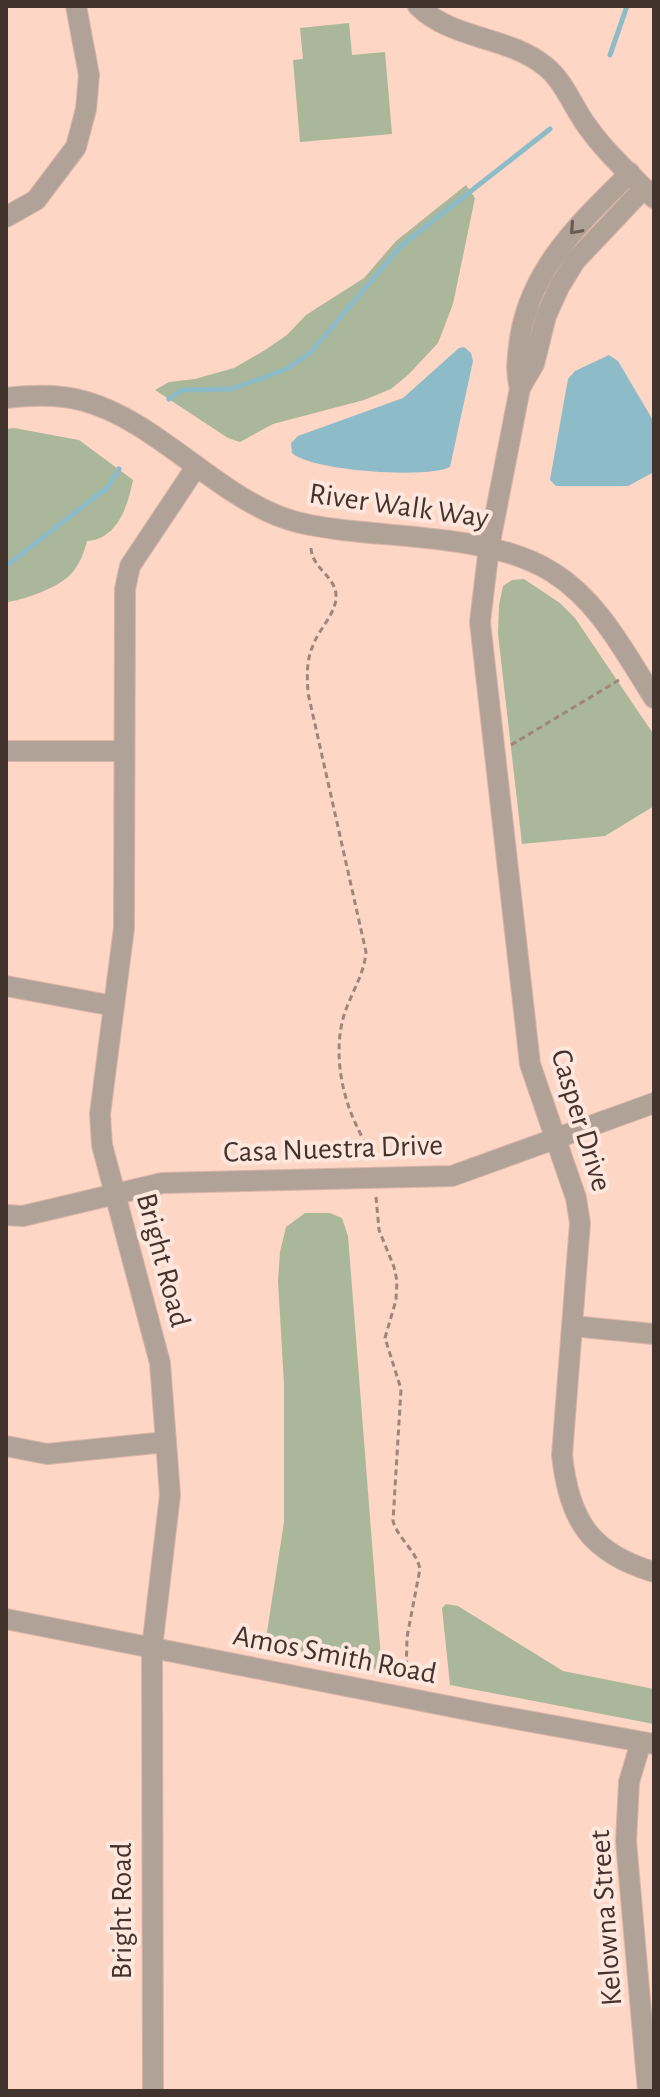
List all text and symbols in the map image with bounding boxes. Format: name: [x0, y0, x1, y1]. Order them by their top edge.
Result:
one-way arrow: [569, 220, 584, 234]
street label: River Walk Way: [307, 479, 491, 533]
street label: Casper Drive: [545, 1046, 617, 1195]
street label: Casa Nuestra Drive: [223, 1130, 443, 1168]
street label: Bright Road: [131, 1190, 195, 1330]
street label: Amos Smith Road: [230, 1621, 439, 1689]
street label: Kelowna Street: [585, 1828, 627, 2007]
street label: Bright Road: [107, 1842, 137, 1980]

